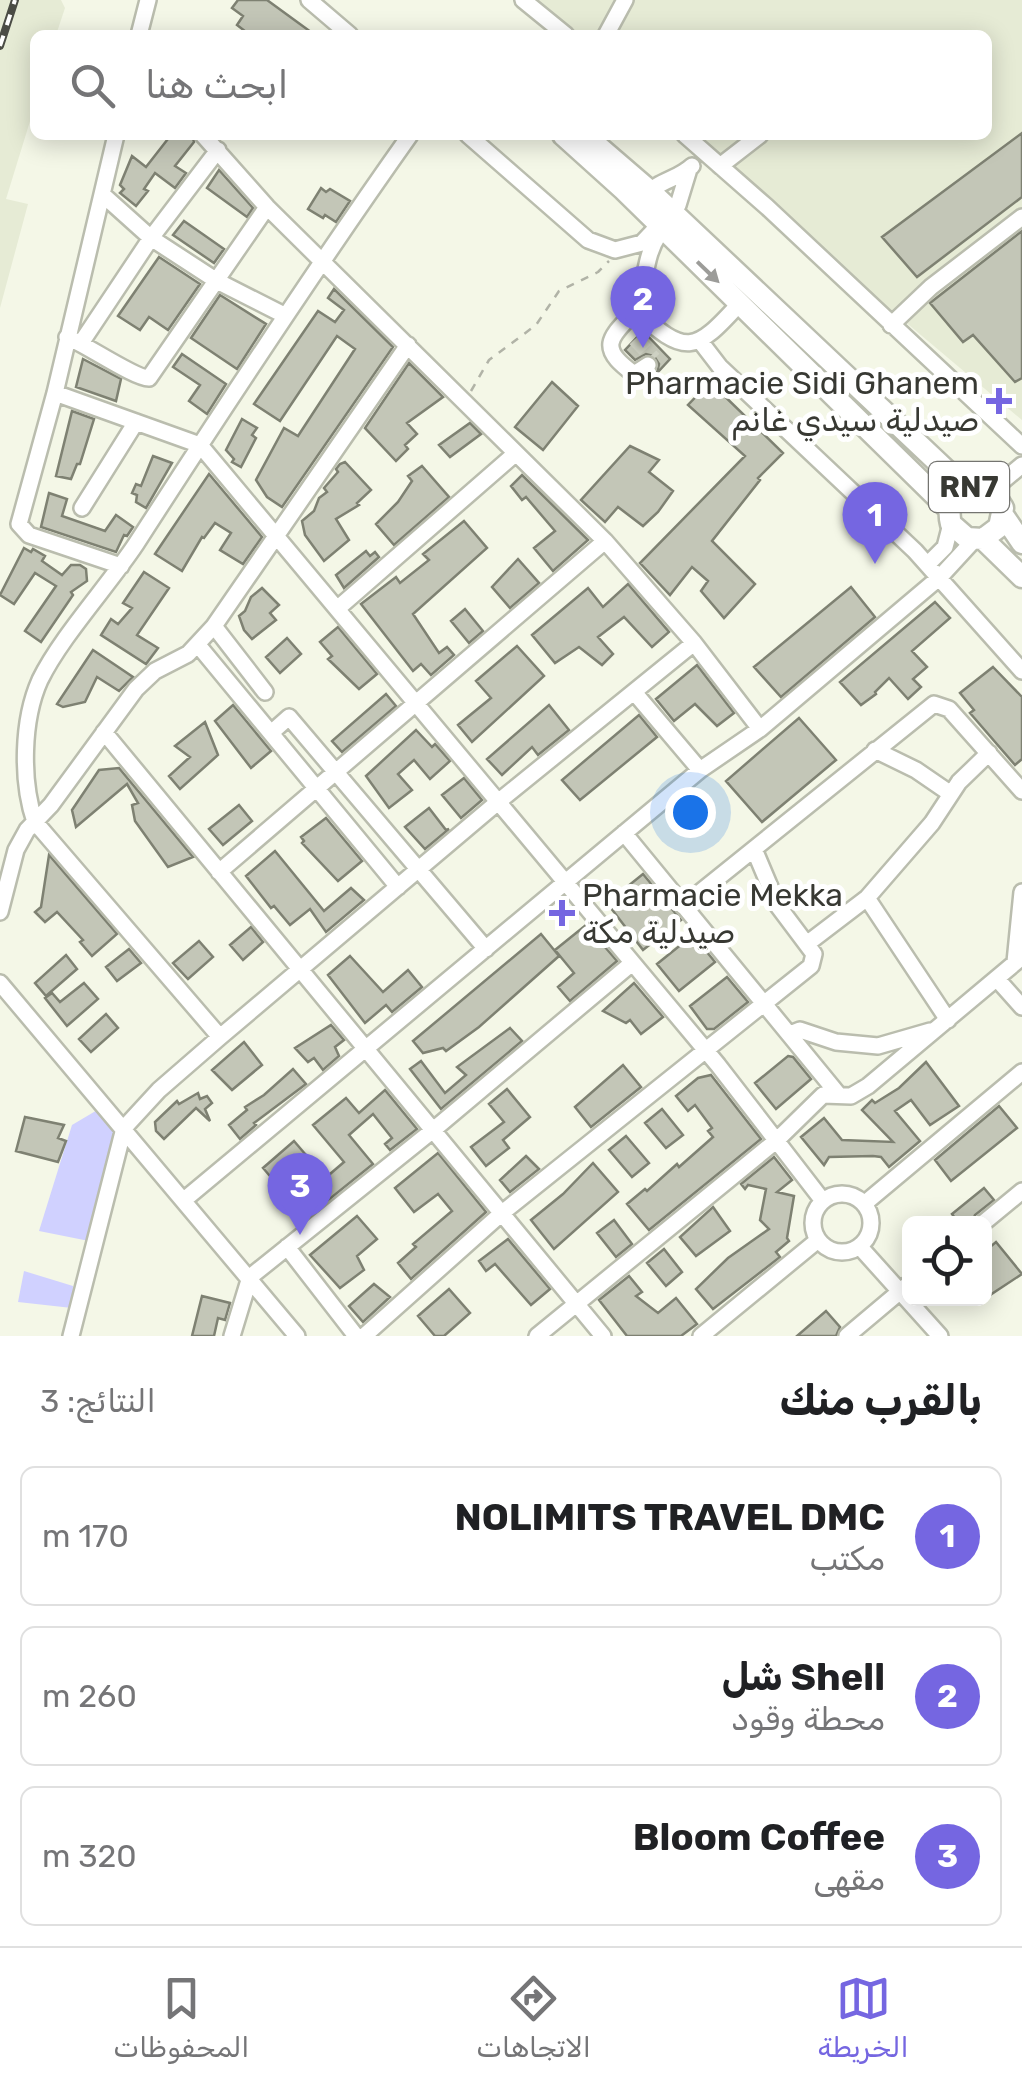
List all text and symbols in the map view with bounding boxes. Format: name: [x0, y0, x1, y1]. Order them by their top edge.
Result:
search box: [30, 30, 992, 140]
icon: search: [65, 58, 120, 113]
text: ابحث هنا: [145, 62, 288, 108]
one-way arrow: [695, 260, 719, 283]
pin: 2: [610, 266, 676, 348]
place label: Pharmacie Sidi Ghanem صيدلية سيدي غانم: [625, 364, 979, 442]
marker: Pharmacie Sidi Ghanem صيدلية سيدي غانم: [988, 390, 1010, 412]
road number: RN7: [929, 462, 1009, 512]
pin: 1: [842, 482, 908, 564]
your location: [665, 787, 716, 838]
place label: Pharmacie Mekka صيدلية مكة: [582, 876, 843, 951]
marker: Pharmacie Mekka صيدلية مكة: [551, 902, 573, 924]
pin: 3: [268, 1152, 332, 1235]
map controls: [902, 1216, 992, 1306]
button: locate: [902, 1216, 992, 1306]
text: بالقرب منك: [780, 1376, 982, 1426]
text: النتائج: 3: [40, 1382, 156, 1420]
text: NOLIMITS TRAVEL DMC: [454, 1494, 885, 1540]
text: 170 m: [42, 1517, 129, 1555]
text: 1: [940, 1517, 955, 1555]
text: مكتب: [809, 1540, 885, 1578]
text: Shell شل: [722, 1654, 885, 1700]
text: 260 m: [42, 1677, 137, 1715]
text: 2: [937, 1677, 958, 1715]
text: محطة وقود: [731, 1700, 885, 1738]
text: Bloom Coffee: [633, 1814, 885, 1860]
text: 320 m: [42, 1837, 137, 1875]
text: 3: [937, 1837, 958, 1875]
text: مقهى: [813, 1860, 885, 1898]
tab: المحفوظات: [113, 1971, 249, 2064]
tab: الاتجاهات: [476, 1971, 591, 2064]
tab: الخريطة: [818, 1971, 909, 2064]

